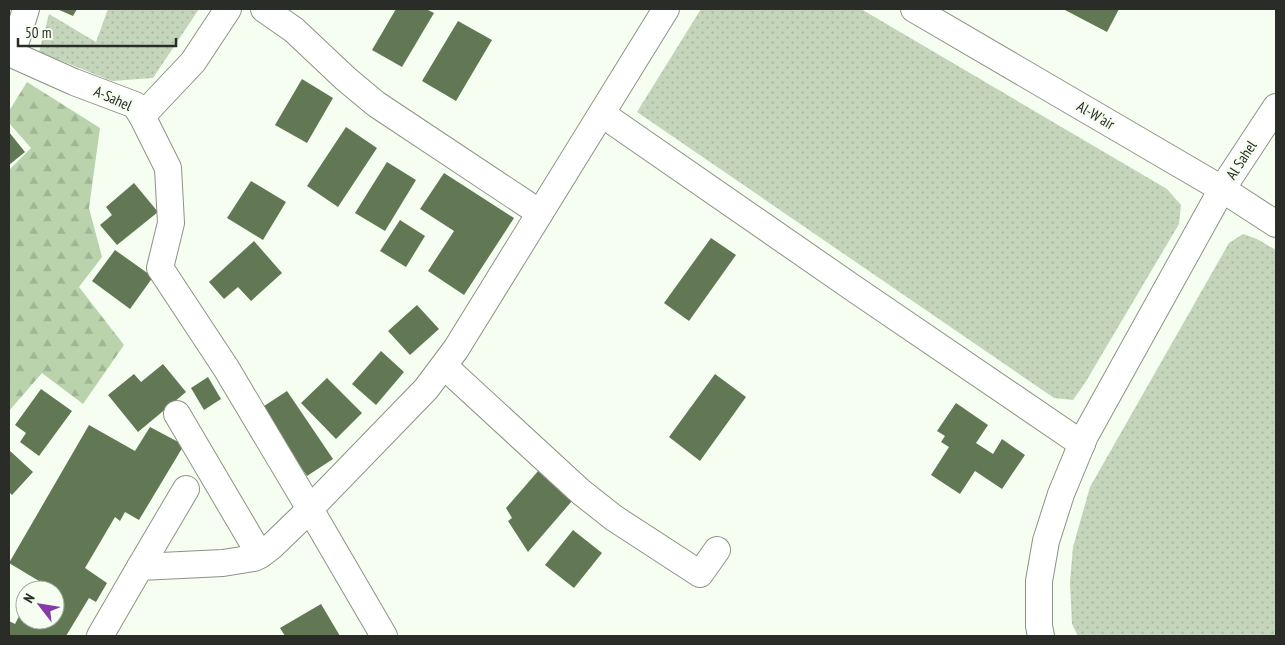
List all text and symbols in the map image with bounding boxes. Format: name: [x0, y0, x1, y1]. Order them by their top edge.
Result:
scale bar: [18, 15, 175, 47]
text: 50 m: [25, 23, 51, 42]
street label: A-Sahel: [91, 81, 135, 115]
street label: Al-W'air: [1074, 97, 1119, 134]
street label: Al Sahel: [1221, 137, 1261, 183]
north arrow: [15, 580, 65, 630]
text: N: [19, 590, 39, 606]

